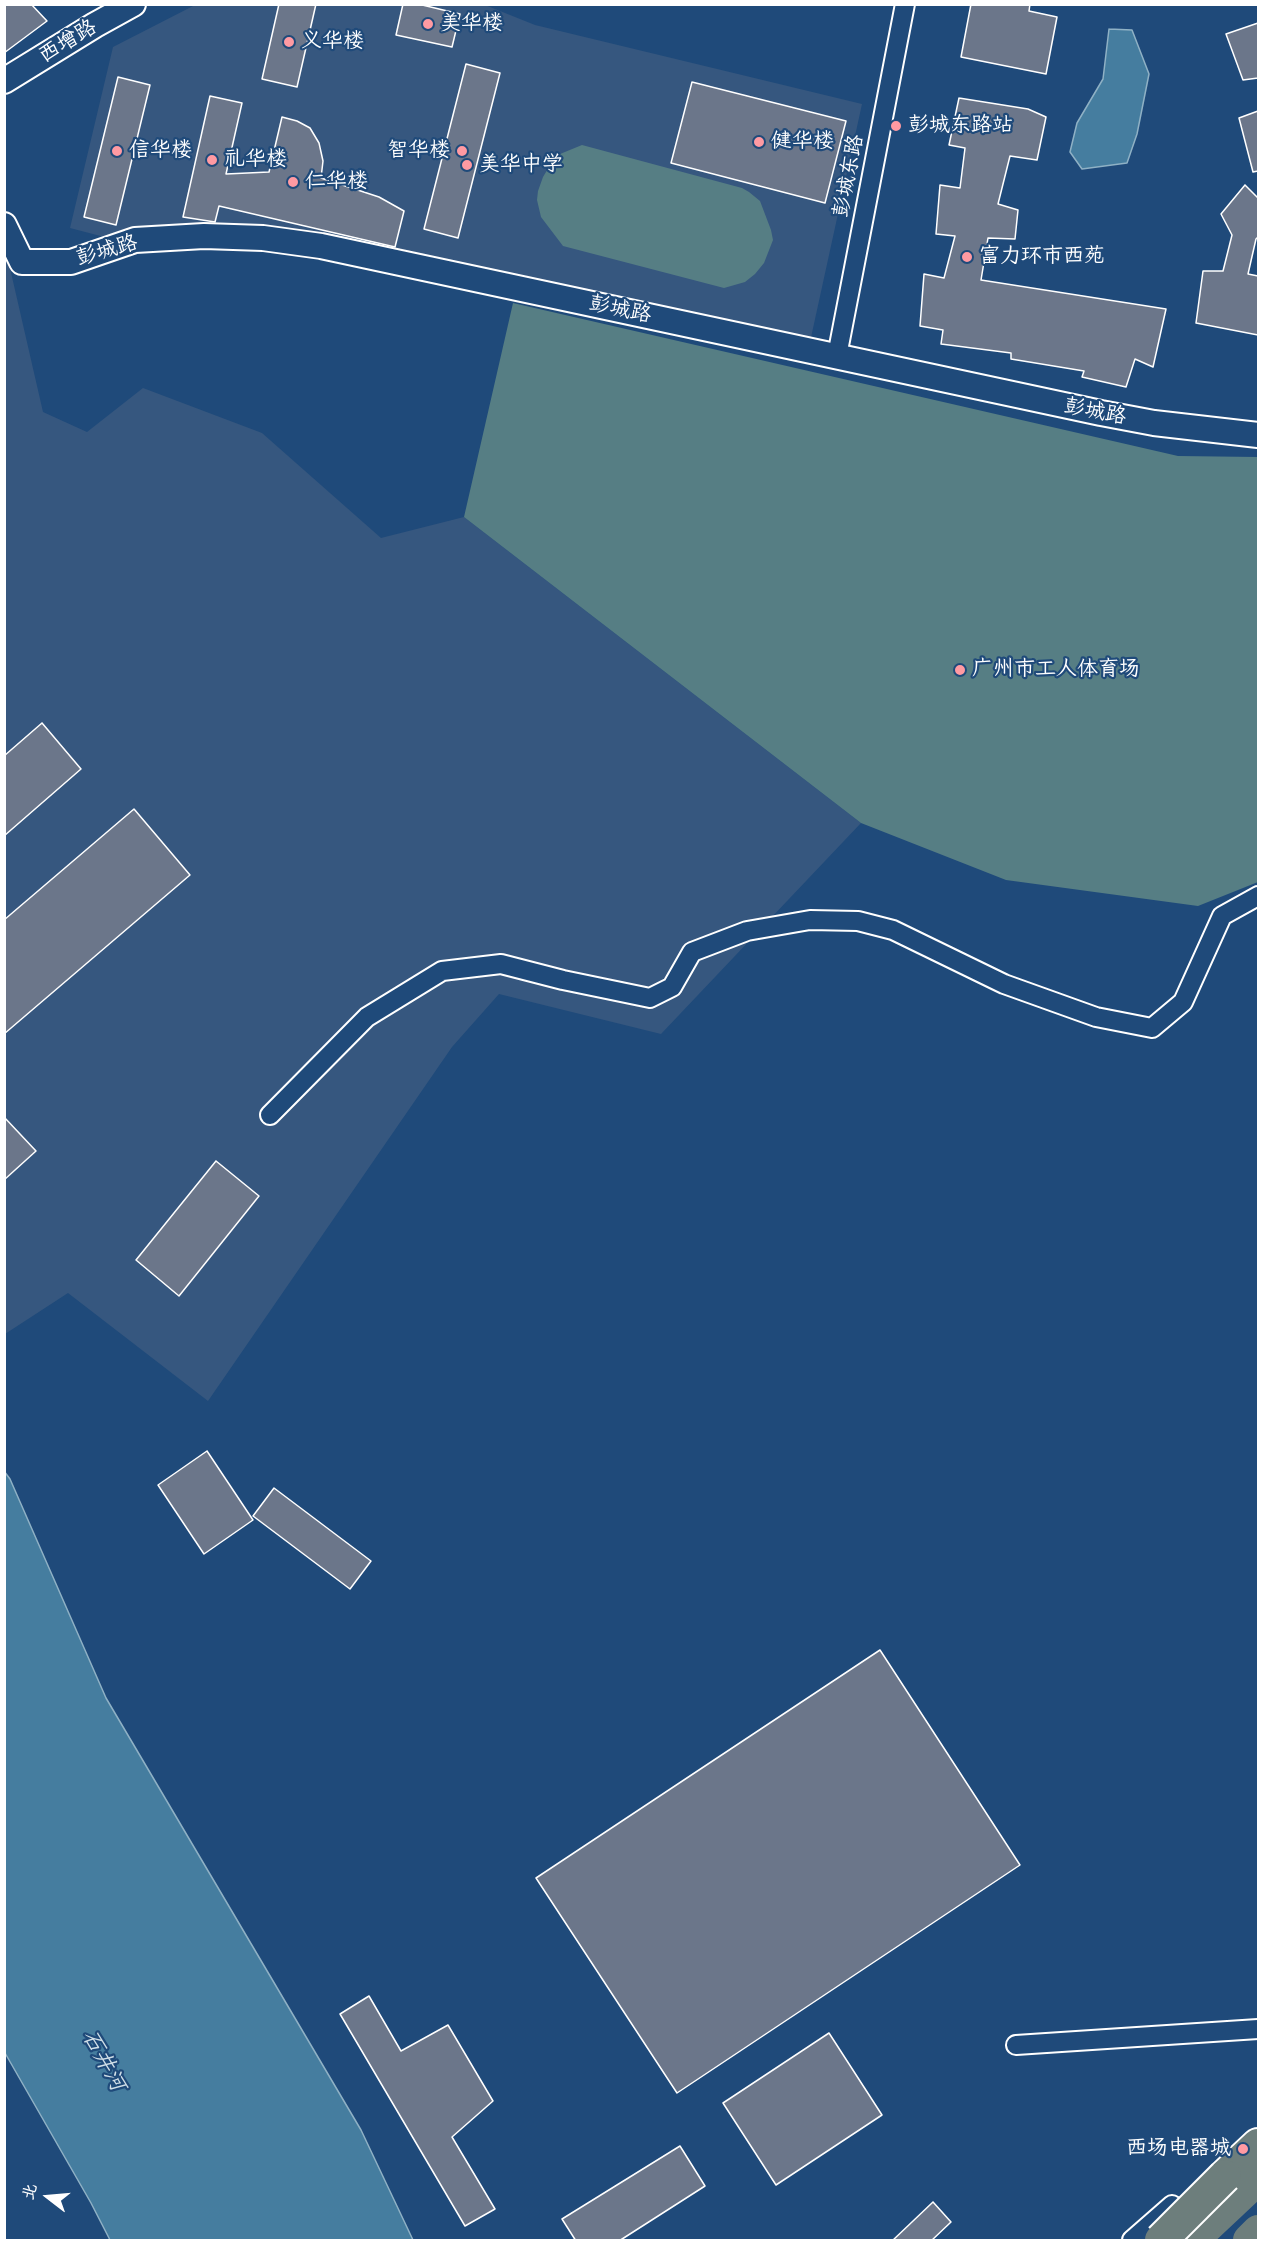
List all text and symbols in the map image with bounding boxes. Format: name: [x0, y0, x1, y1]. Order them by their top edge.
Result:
place label: 美华楼: [440, 11, 503, 37]
street label: 西增路: [35, 15, 101, 69]
marker: 美华楼: [421, 17, 435, 31]
place label: 义华楼: [301, 29, 364, 55]
marker: 义华楼: [282, 35, 296, 49]
place label: 彭城东路站: [908, 113, 1013, 139]
marker: 彭城东路站: [889, 119, 903, 133]
place label: 健华楼: [771, 129, 834, 155]
street label: 彭城东路: [829, 132, 869, 220]
marker: 健华楼: [752, 135, 766, 149]
place label: 信华楼: [129, 138, 192, 164]
place label: 智华楼: [387, 138, 450, 164]
marker: 信华楼: [110, 144, 124, 158]
marker: 智华楼: [455, 144, 469, 158]
place label: 礼华楼: [224, 147, 287, 173]
place label: 美华中学: [479, 152, 563, 178]
marker: 礼华楼: [205, 153, 219, 167]
marker: 美华中学: [460, 158, 474, 172]
place label: 仁华楼: [305, 169, 368, 195]
marker: 仁华楼: [286, 175, 300, 189]
street label: 彭城路: [73, 230, 141, 272]
place label: 富力环市西苑: [979, 244, 1105, 270]
marker: 富力环市西苑: [960, 250, 974, 264]
street label: 彭城路: [587, 291, 653, 329]
street label: 彭城路: [1062, 394, 1128, 430]
place label: 广州市工人体育场: [972, 657, 1140, 683]
marker: 广州市工人体育场: [953, 663, 967, 677]
water label: 石井河: [75, 2026, 131, 2096]
place label: 西场电器城: [1126, 2136, 1231, 2162]
marker: 西场电器城: [1236, 2142, 1250, 2156]
north arrow: [18, 2167, 78, 2227]
text: 北: [19, 2182, 42, 2202]

